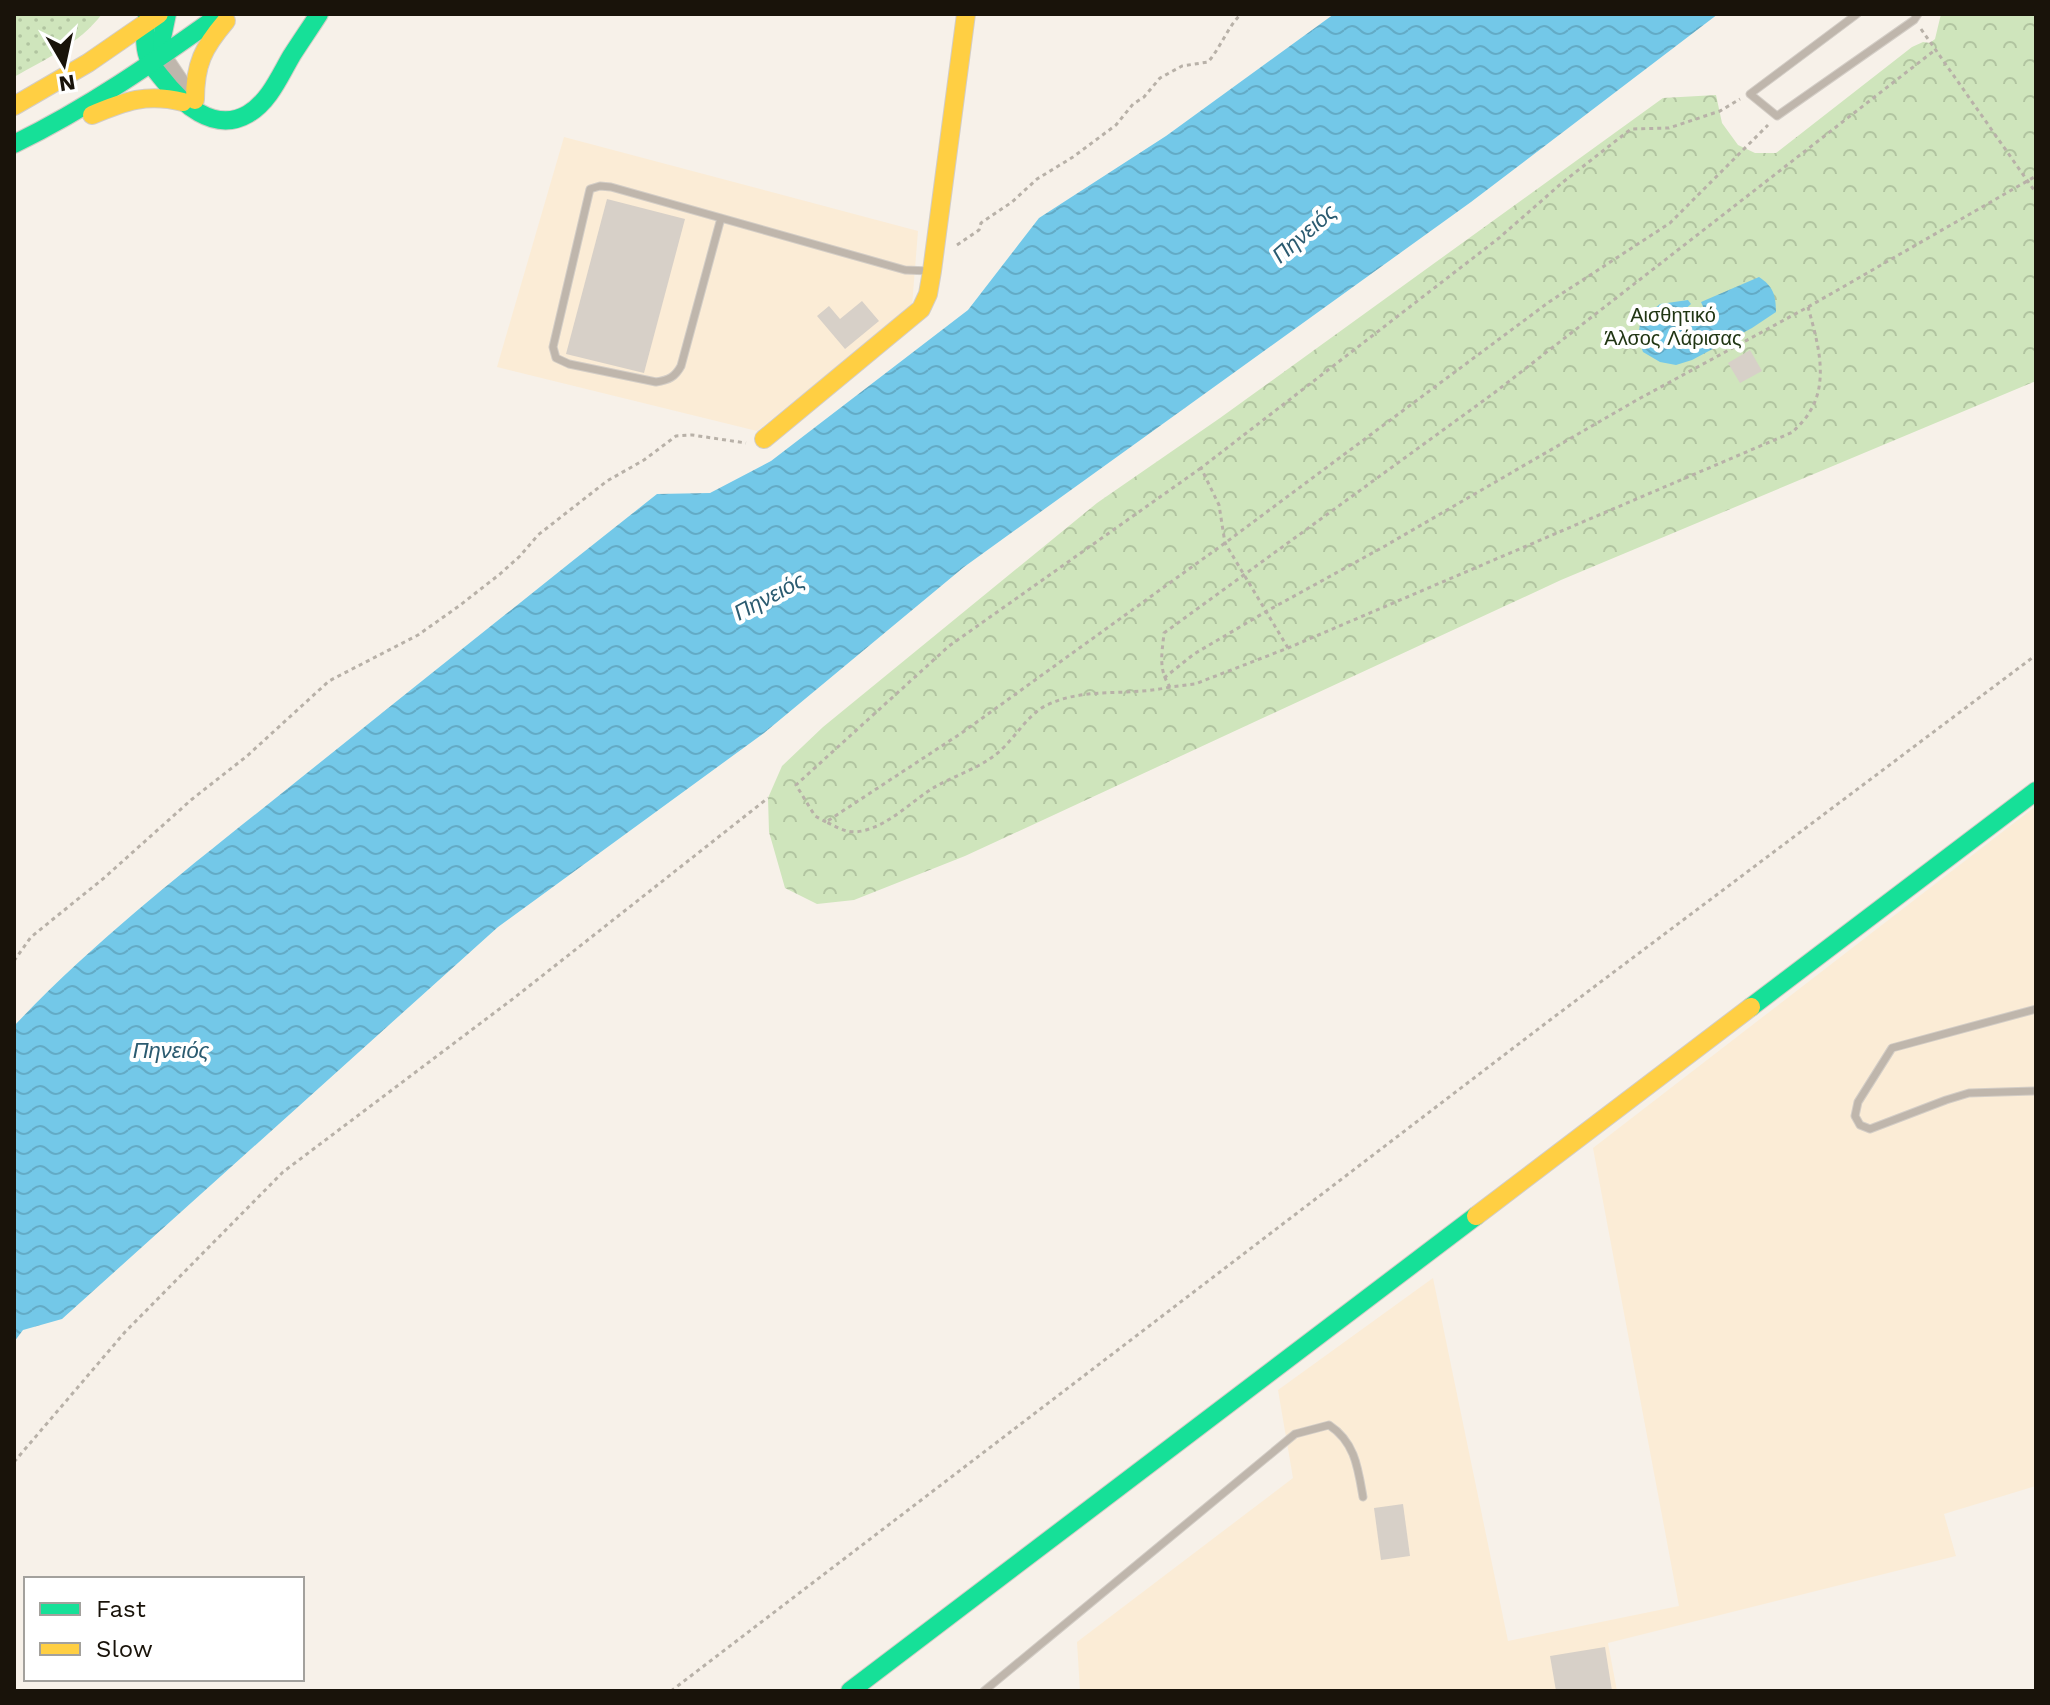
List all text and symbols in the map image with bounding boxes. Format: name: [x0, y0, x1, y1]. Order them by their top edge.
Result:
north arrow: [24, 24, 104, 104]
text: N: [57, 70, 77, 97]
water label: Πηνειός: [1267, 199, 1342, 268]
park label: Αισθητικό Άλσος Λάρισας: [1604, 303, 1742, 350]
water label: Πηνειός: [730, 567, 809, 625]
water label: Πηνειός: [133, 1038, 210, 1063]
legend: [24, 1577, 304, 1681]
text: Fast: [96, 1595, 146, 1623]
text: Slow: [96, 1635, 153, 1663]

